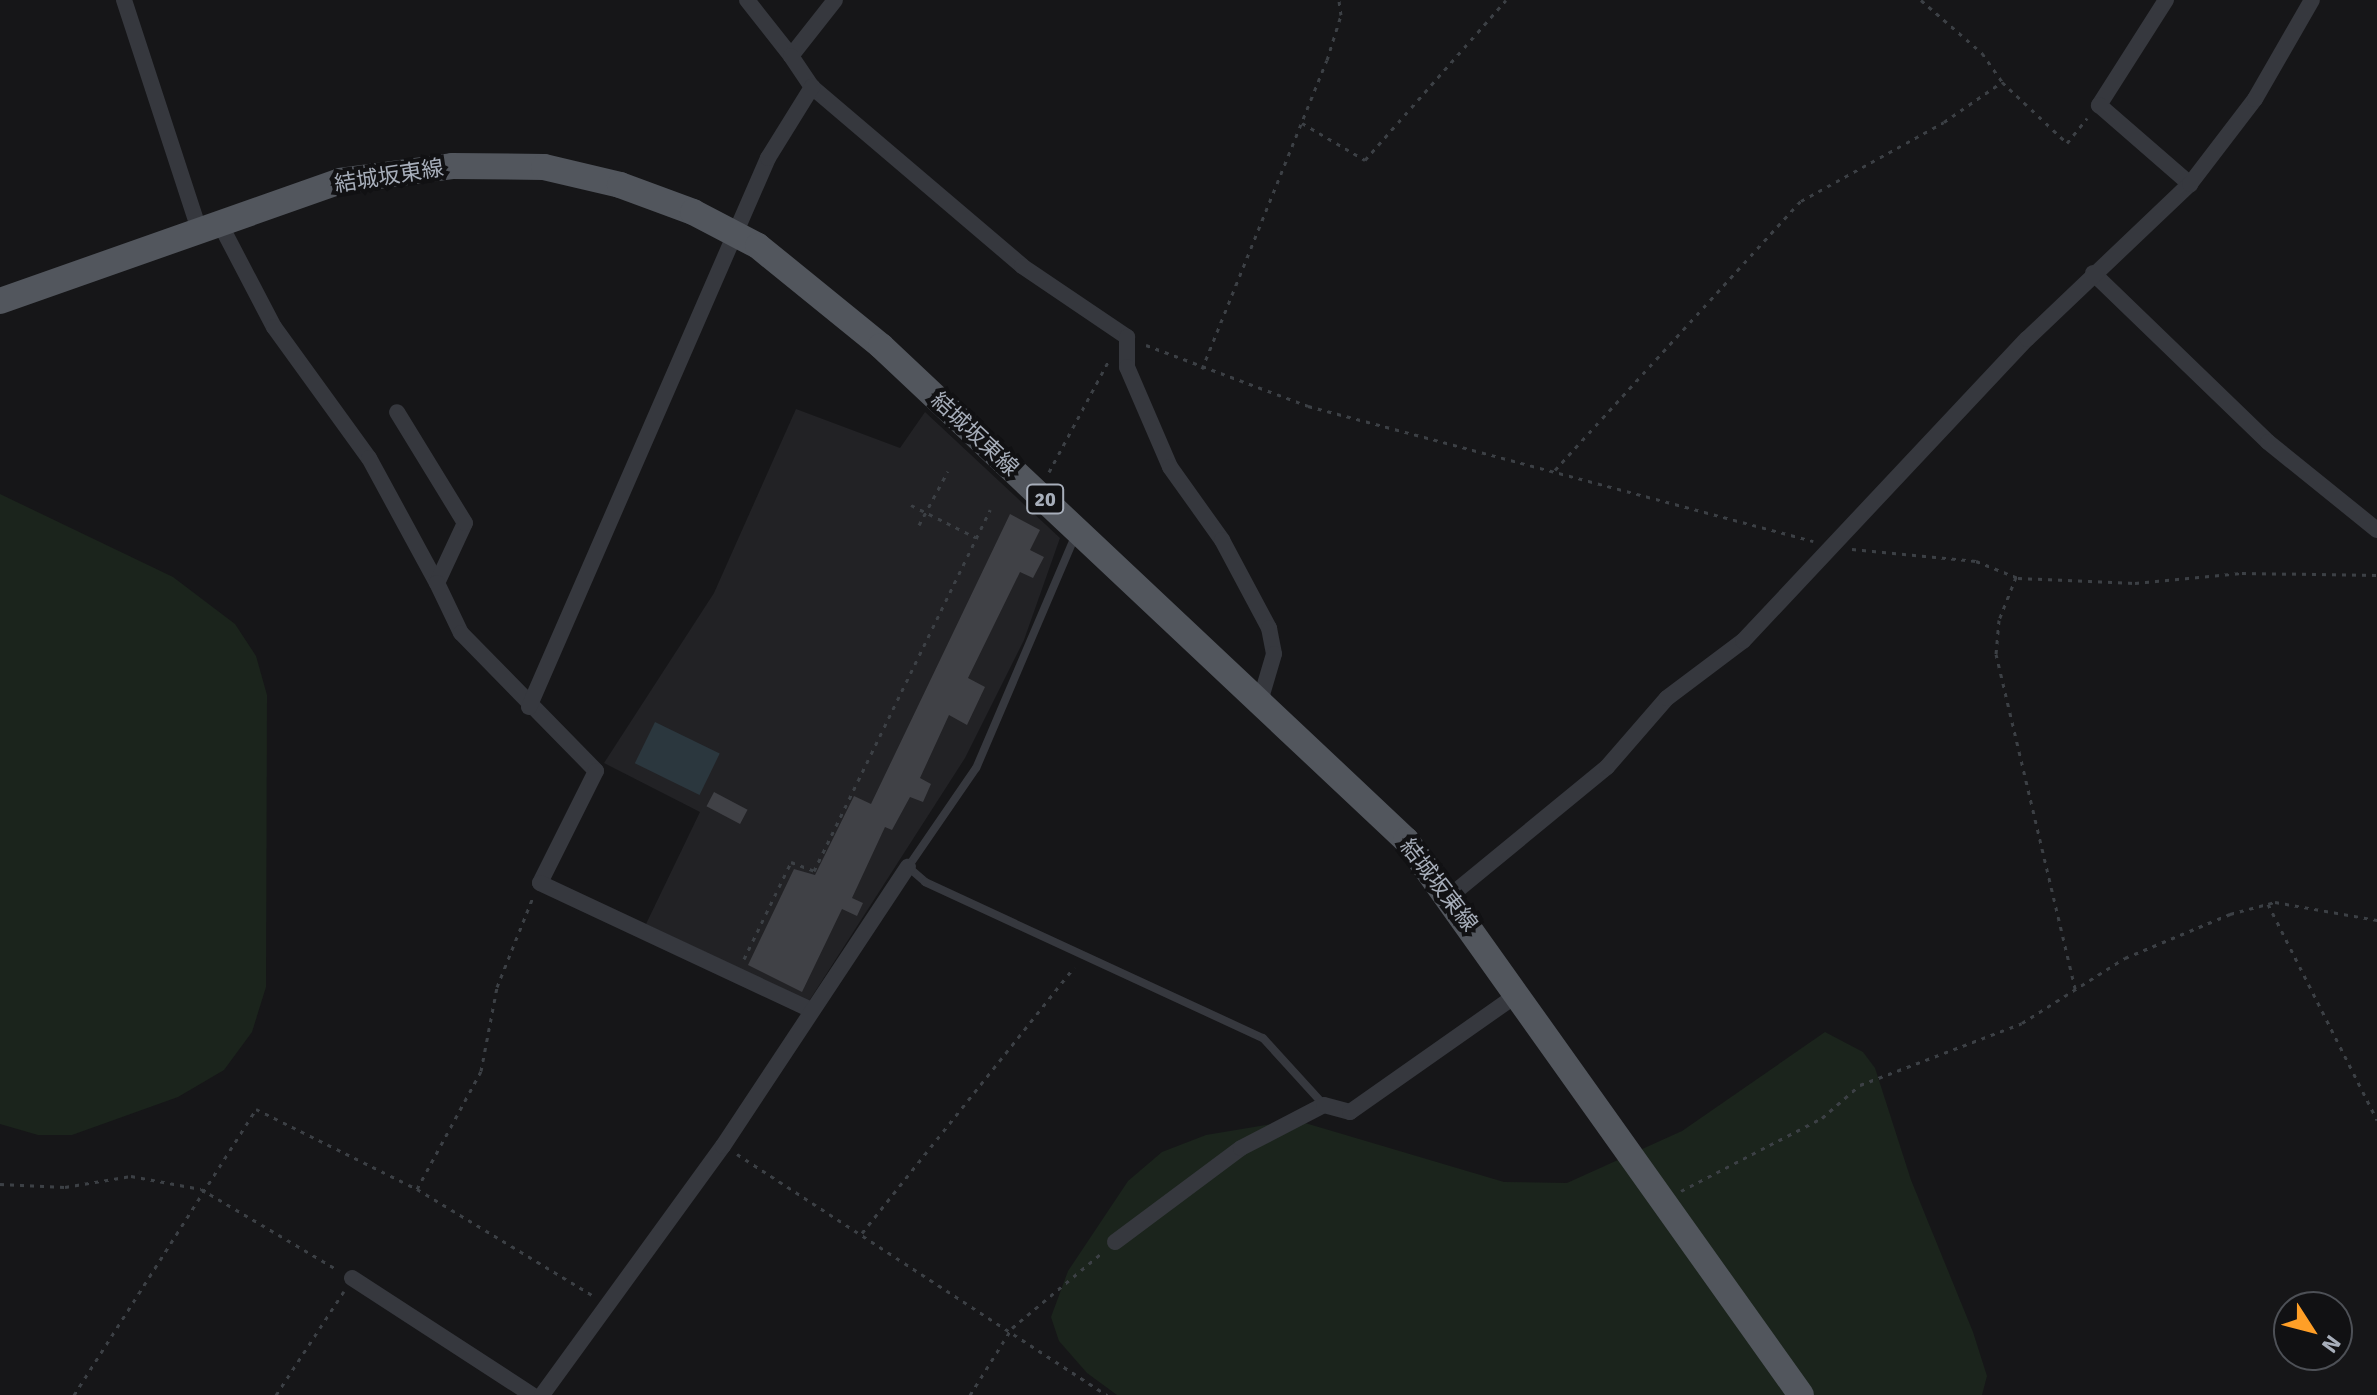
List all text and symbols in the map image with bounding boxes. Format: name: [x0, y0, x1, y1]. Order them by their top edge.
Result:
street label: 結城坂東線: [333, 154, 445, 198]
street label: 結城坂東線: [926, 387, 1024, 481]
road number: 20: [1025, 483, 1065, 515]
street label: 結城坂東線: [1395, 834, 1483, 936]
north arrow: [2273, 1291, 2353, 1371]
text: N: [2316, 1330, 2347, 1358]

